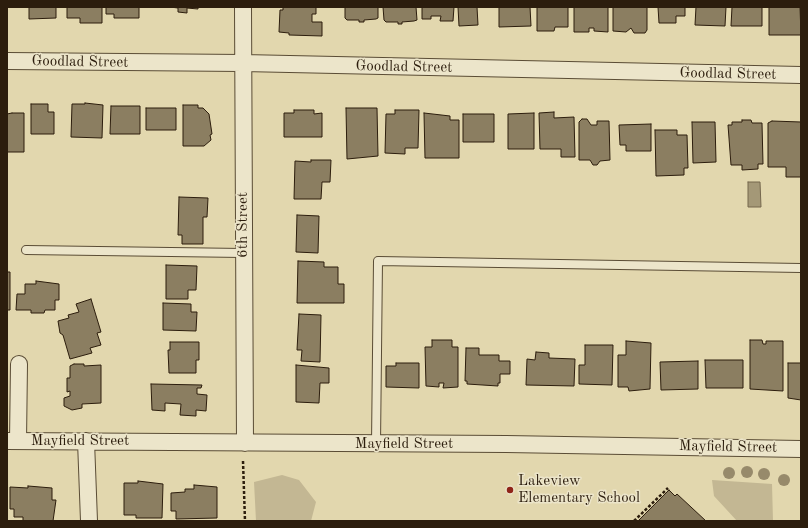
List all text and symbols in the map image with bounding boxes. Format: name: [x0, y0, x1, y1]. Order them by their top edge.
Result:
street label: Goodlad Street: [31, 52, 129, 72]
street label: Goodlad Street: [355, 57, 453, 77]
street label: Goodlad Street: [679, 64, 777, 84]
street label: 6th Street: [234, 192, 252, 258]
street label: Mayfield Street: [31, 432, 129, 450]
street label: Mayfield Street: [355, 435, 453, 453]
street label: Mayfield Street: [679, 437, 777, 457]
place label: Lakeview Elementary School: [518, 472, 640, 507]
marker: Lakeview Elementary School: [505, 485, 515, 495]

